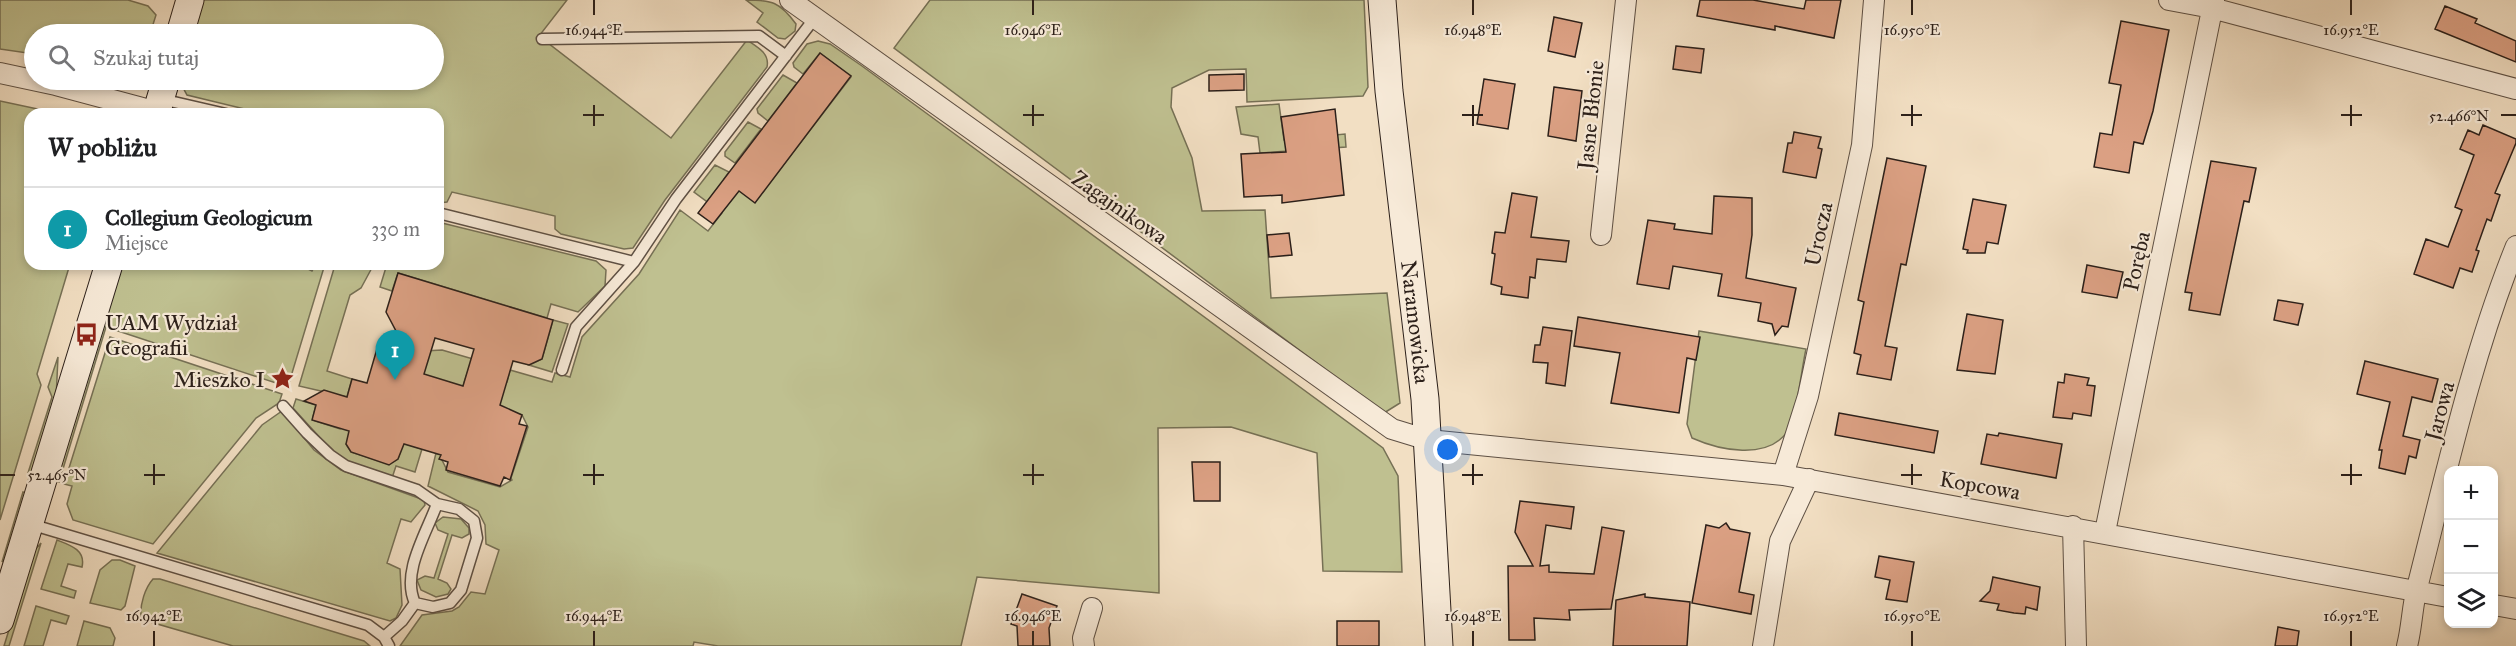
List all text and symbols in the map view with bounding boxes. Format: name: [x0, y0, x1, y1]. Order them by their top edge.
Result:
text: 16.944°E: [565, 21, 623, 39]
text: 16.946°E: [1005, 21, 1062, 39]
text: 16.948°E: [1444, 21, 1502, 39]
text: 16.950°E: [1884, 21, 1941, 39]
text: 16.952°E: [2323, 21, 2379, 39]
search box: [24, 24, 444, 90]
icon: search: [45, 41, 78, 74]
text: Szukaj tutaj: [93, 44, 199, 71]
street label: Jasne Błonie: [1571, 59, 1610, 173]
text: 52.466°N: [2429, 107, 2489, 125]
text: W pobliżu: [48, 131, 157, 163]
street label: Zagajnikowa: [1067, 165, 1173, 251]
street label: Urocza: [1799, 199, 1839, 269]
text: Collegium Geologicum: [105, 204, 313, 231]
text: 1: [64, 217, 71, 241]
text: 330 m: [371, 217, 420, 241]
street label: Poręba: [2117, 228, 2156, 293]
text: Miejsce: [105, 231, 168, 255]
street label: Naramowicka: [1395, 259, 1436, 386]
place label: UAM Wydział Geografii: [105, 309, 237, 361]
bus stop icon: UAM Wydział Geografii: [74, 322, 100, 348]
pin: 1: [376, 330, 414, 380]
place label: Mieszko I: [174, 366, 265, 393]
place icon: Mieszko I: [270, 366, 296, 392]
street label: Jarowa: [2418, 378, 2461, 446]
your location: [1433, 435, 1462, 464]
street label: Kopcowa: [1937, 465, 2023, 506]
text: 52.465°N: [27, 466, 87, 484]
map controls: [2444, 466, 2498, 628]
button: +: [2444, 466, 2498, 520]
button: −: [2444, 520, 2498, 574]
button: layers: [2444, 574, 2498, 628]
text: 16.942°E: [126, 607, 183, 625]
text: 16.944°E: [565, 607, 623, 625]
text: 16.946°E: [1005, 607, 1062, 625]
text: 16.948°E: [1444, 607, 1502, 625]
text: 16.950°E: [1884, 607, 1941, 625]
text: 16.952°E: [2323, 607, 2379, 625]

